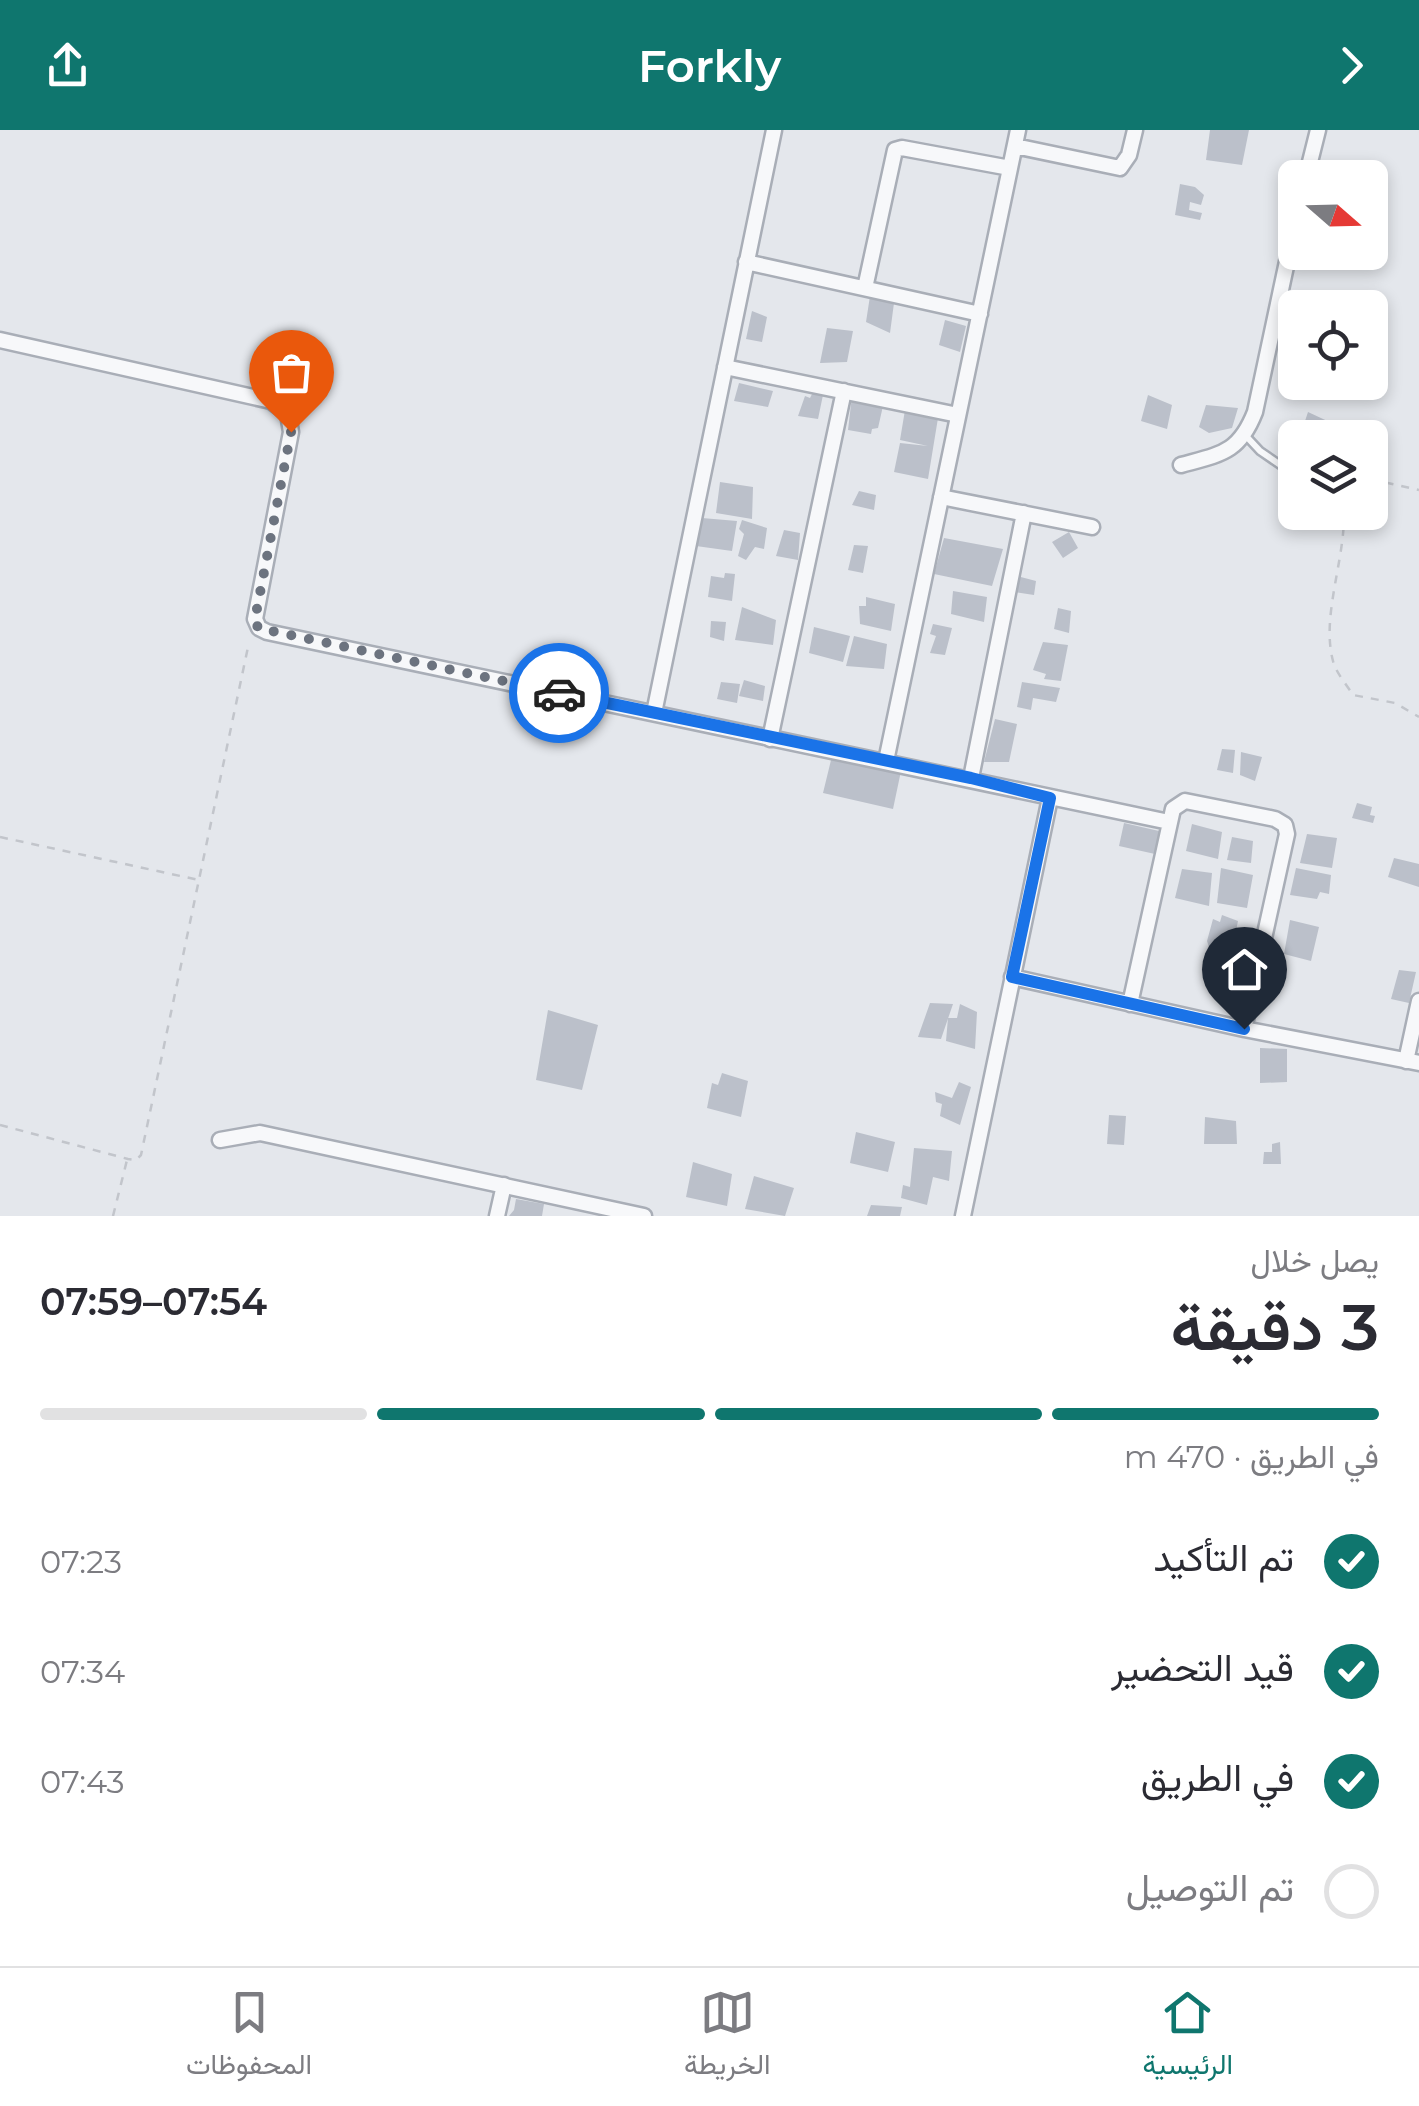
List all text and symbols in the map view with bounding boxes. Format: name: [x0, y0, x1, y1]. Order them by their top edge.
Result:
icon: share: [40, 38, 95, 93]
text: Forkly: [638, 38, 781, 93]
icon: forward: [1324, 38, 1379, 93]
north arrow: [1278, 160, 1388, 270]
map controls: [1278, 160, 1388, 530]
button: locate: [1278, 290, 1388, 400]
pin: [249, 330, 334, 433]
icon: bag: [264, 345, 319, 400]
button: layers: [1278, 420, 1388, 530]
courier: [509, 643, 609, 743]
icon: car: [532, 666, 587, 721]
pin: [1202, 927, 1287, 1030]
icon: home: [1217, 942, 1272, 997]
text: يصل خلال: [1251, 1241, 1379, 1280]
text: 07:54–07:59: [40, 1278, 267, 1325]
text: 3 دقيقة: [1171, 1287, 1379, 1366]
text: في الطريق · 470 m: [1124, 1437, 1379, 1476]
text: تم التأكيد: [1153, 1534, 1294, 1581]
icon: check: [1324, 1534, 1379, 1589]
text: 07:23: [40, 1542, 122, 1581]
text: قيد التحضير: [1111, 1644, 1294, 1691]
icon: check: [1324, 1644, 1379, 1699]
text: 07:34: [40, 1652, 125, 1691]
text: في الطريق: [1141, 1754, 1294, 1801]
icon: check: [1324, 1754, 1379, 1809]
text: 07:43: [40, 1762, 125, 1801]
text: تم التوصيل: [1126, 1864, 1294, 1911]
tab: المحفوظات: [186, 1985, 312, 2089]
tab: الخريطة: [684, 1985, 771, 2089]
tab: الرئيسية: [1143, 1985, 1233, 2089]

